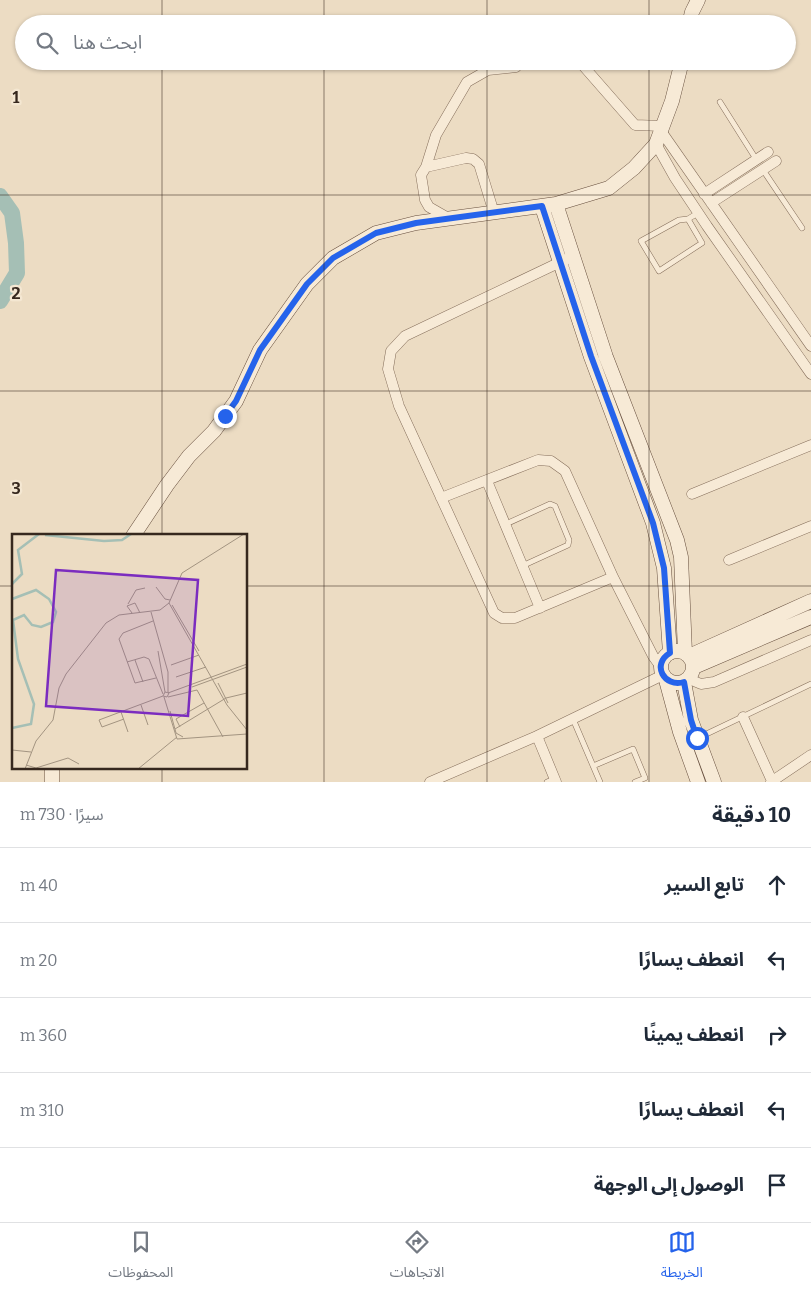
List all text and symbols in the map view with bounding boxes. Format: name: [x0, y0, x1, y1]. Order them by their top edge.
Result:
search box: [15, 15, 796, 70]
icon: search: [33, 29, 61, 57]
text: ابحث هنا: [73, 31, 142, 54]
text: 1: [13, 88, 20, 107]
text: 2: [11, 284, 21, 303]
route end: [214, 405, 237, 428]
text: 3: [11, 479, 21, 498]
inset map: [12, 534, 248, 769]
route start: [686, 727, 709, 750]
text: 10 دقيقة: [712, 802, 791, 828]
text: سيرًا · 730 m: [20, 805, 104, 824]
icon: ahead: [763, 871, 791, 899]
text: تابع السير: [664, 873, 744, 896]
text: 40 m: [20, 876, 58, 895]
icon: left: [763, 946, 791, 974]
text: انعطف يسارًا: [639, 948, 744, 971]
text: 20 m: [20, 951, 57, 970]
icon: right: [763, 1021, 791, 1049]
text: انعطف يمينًا: [643, 1023, 744, 1046]
text: 360 m: [20, 1026, 67, 1045]
icon: left: [763, 1096, 791, 1124]
text: انعطف يسارًا: [639, 1098, 744, 1121]
text: 310 m: [20, 1101, 64, 1120]
icon: arrive: [763, 1171, 791, 1199]
text: الوصول إلى الوجهة: [594, 1173, 744, 1196]
tab: المحفوظات: [108, 1228, 173, 1287]
tab: الاتجاهات: [390, 1228, 444, 1287]
tab: الخريطة: [661, 1228, 703, 1287]

